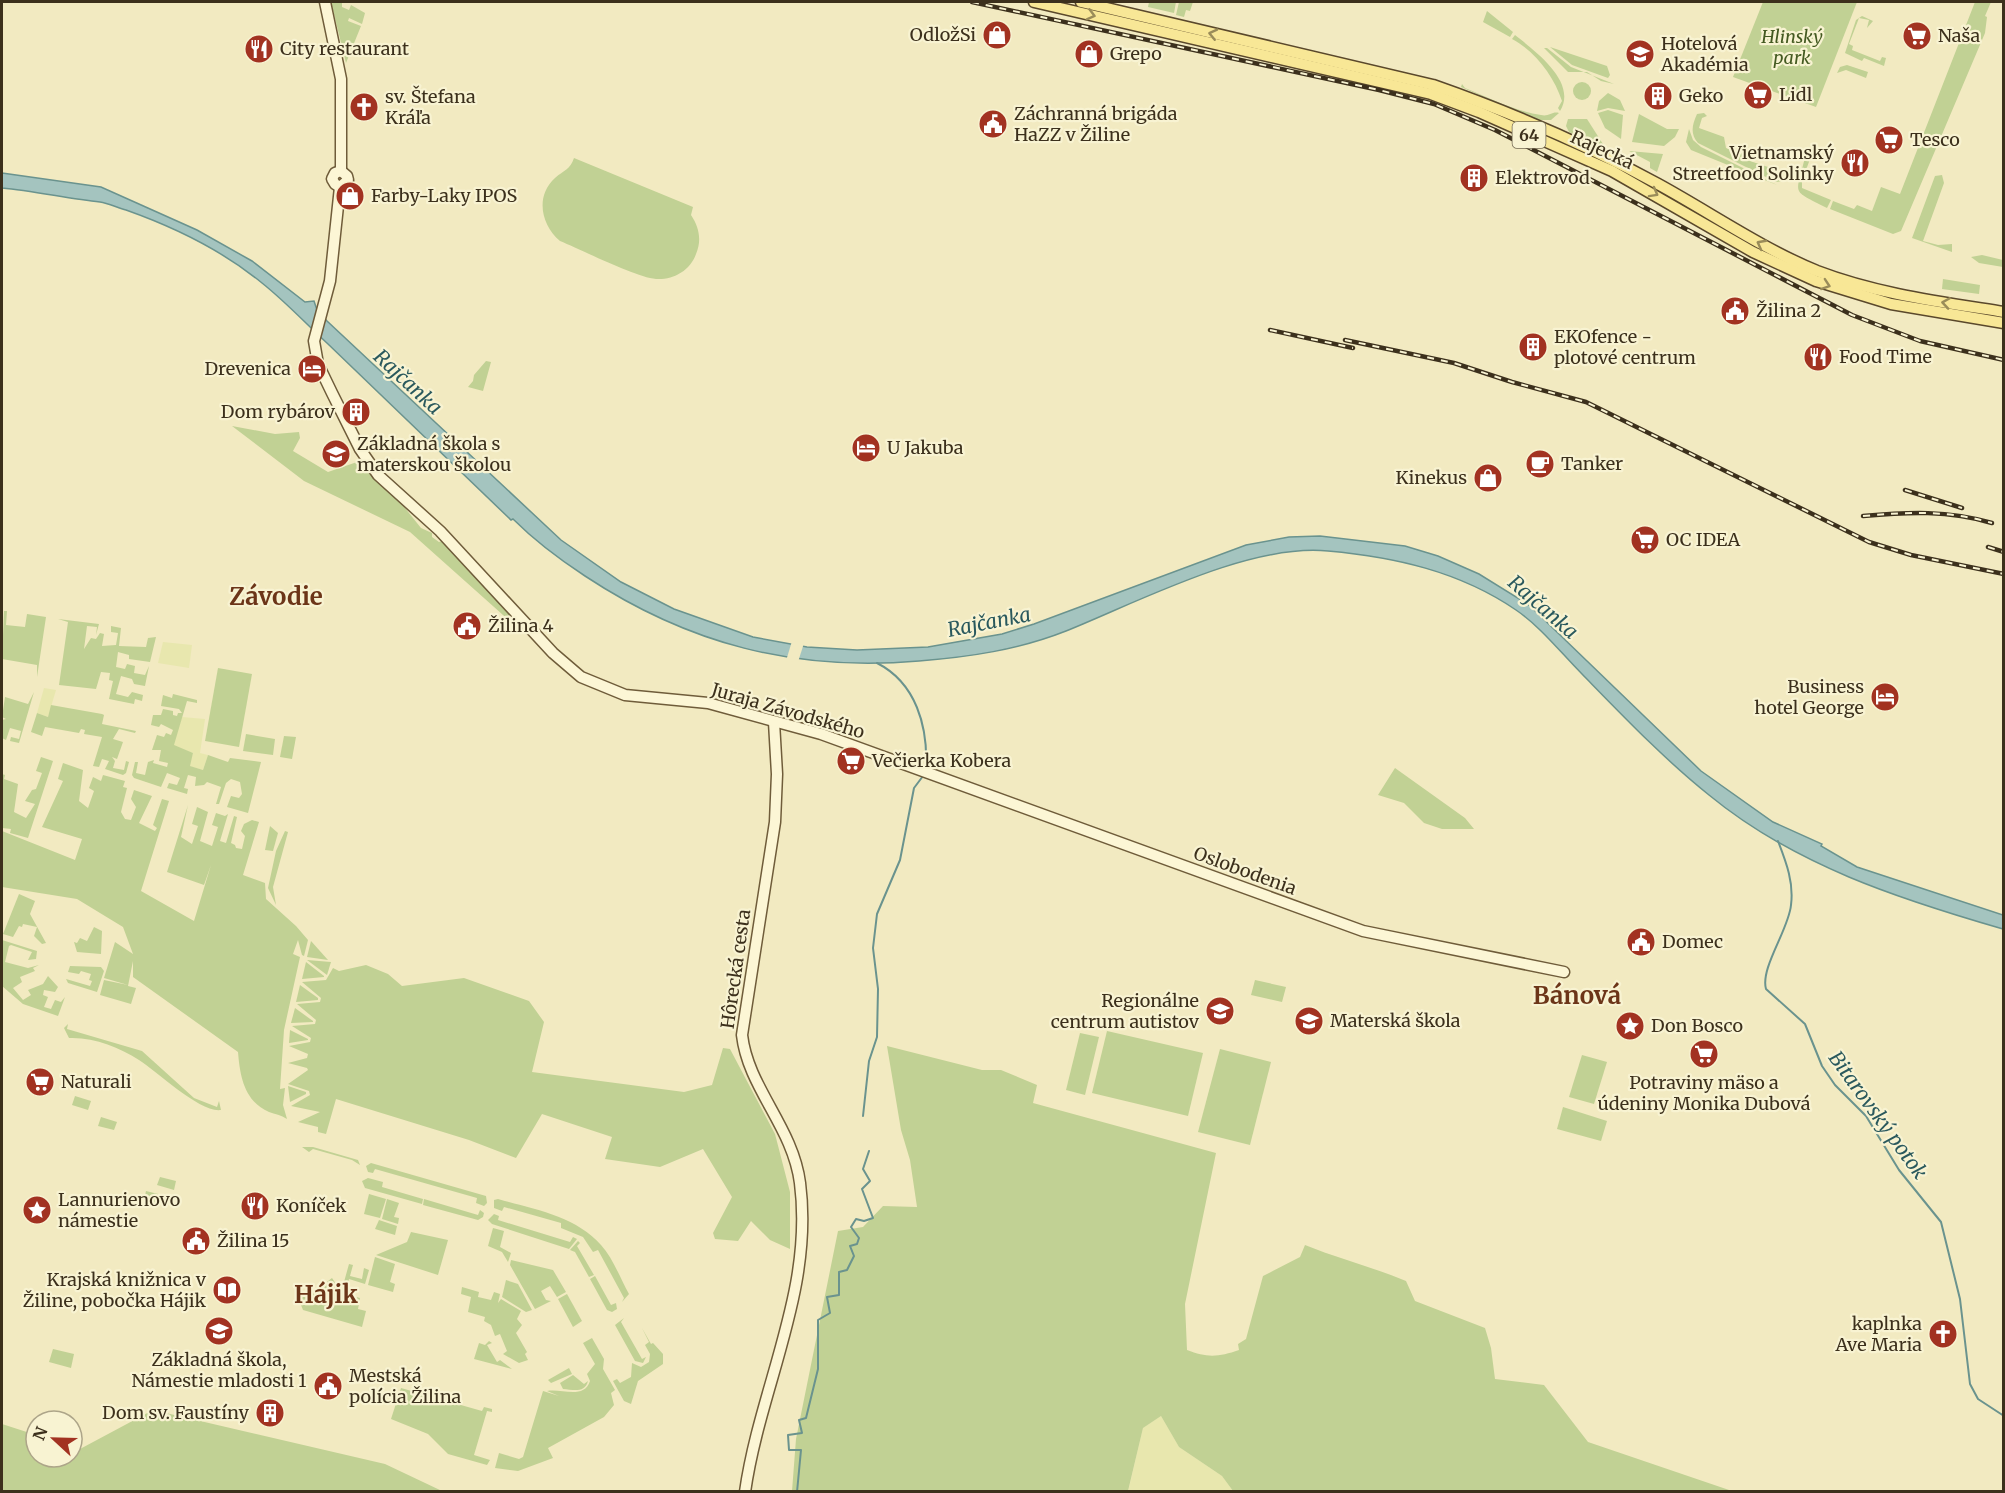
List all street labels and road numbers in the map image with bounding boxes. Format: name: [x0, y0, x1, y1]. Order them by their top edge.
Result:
road number: 64: [1512, 122, 1546, 148]
street label: Rajecká: [1567, 125, 1638, 174]
street label: Juraja Závodského: [708, 677, 867, 743]
street label: Oslobodenia: [1191, 841, 1300, 900]
street label: Hôrecká cesta: [716, 907, 755, 1030]

